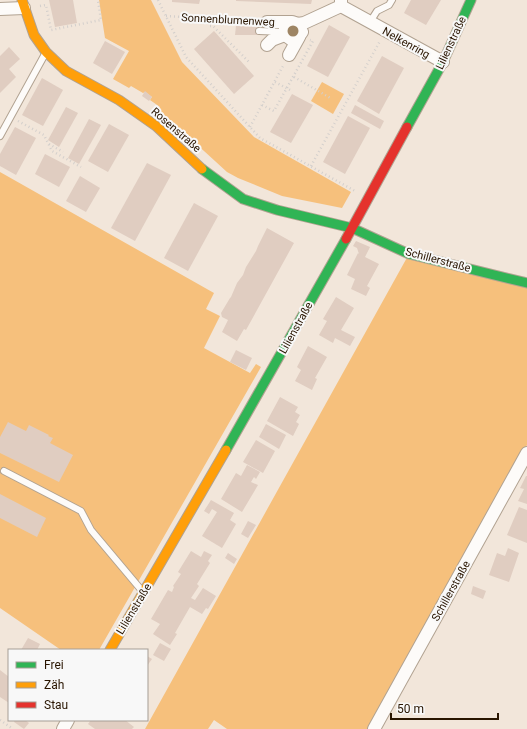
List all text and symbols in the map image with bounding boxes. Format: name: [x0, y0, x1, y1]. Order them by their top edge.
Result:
street label: Sonnenblumenweg: [181, 11, 275, 29]
street label: Lilienstraße: [433, 14, 469, 72]
street label: Nelkenring: [380, 25, 432, 61]
street label: Rosenstraße: [148, 105, 204, 155]
street label: Schillerstraße: [404, 245, 472, 275]
street label: Lilienstraße: [276, 300, 316, 356]
street label: Schillerstraße: [429, 558, 473, 623]
street label: Lilienstraße: [114, 581, 154, 637]
legend: [8, 649, 148, 721]
text: Frei: [44, 658, 64, 672]
text: Zäh: [44, 678, 64, 692]
scale bar: [391, 695, 498, 721]
text: Stau: [44, 698, 68, 712]
text: 50 m: [397, 702, 424, 716]

